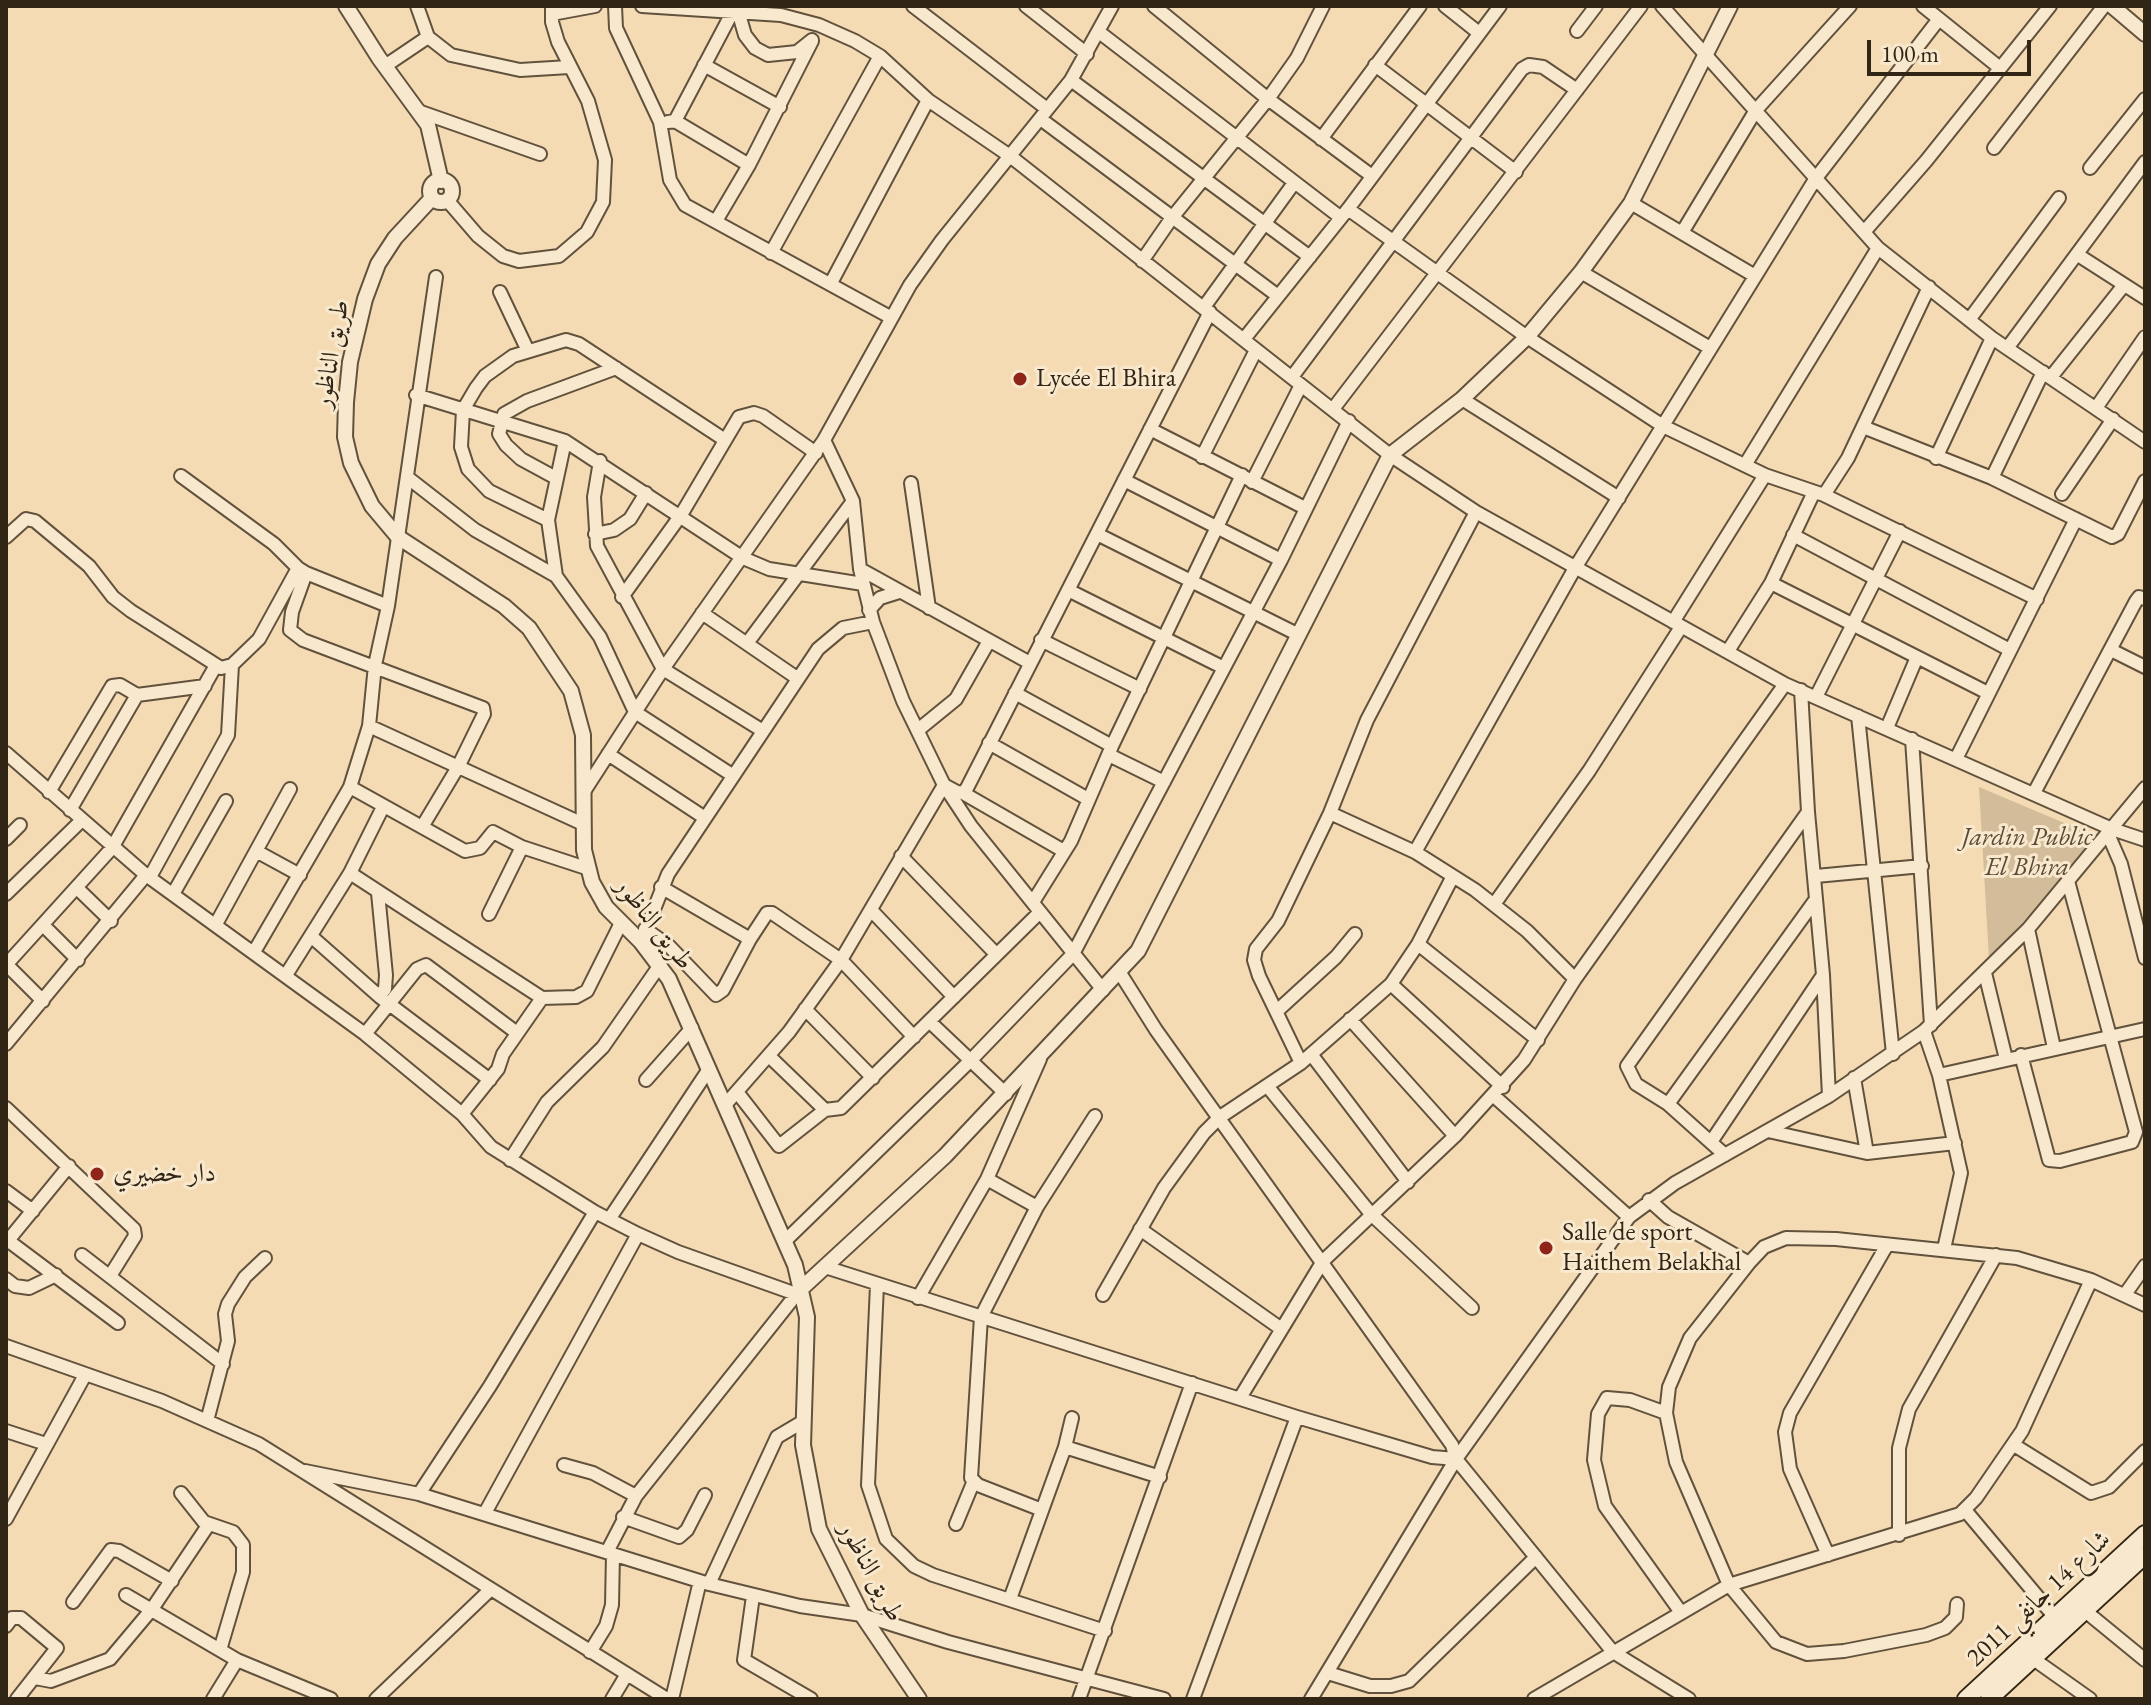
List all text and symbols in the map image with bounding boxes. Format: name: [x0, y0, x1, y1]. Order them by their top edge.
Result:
scale bar: [1871, 24, 2035, 74]
text: 100 m: [1881, 38, 1939, 69]
street label: طريق الناظور: [307, 297, 357, 411]
place label: Lycée El Bhira: [1036, 363, 1176, 395]
marker: Lycée El Bhira: [1011, 370, 1029, 388]
park label: Jardin Public El Bhira: [1962, 822, 2092, 884]
street label: طريق الناظور: [608, 871, 700, 977]
place label: دار خضيري: [113, 1158, 216, 1190]
marker: دار خضيري: [88, 1165, 106, 1183]
place label: Salle de sport Haithem Belakhal: [1562, 1217, 1741, 1278]
marker: Salle de sport Haithem Belakhal: [1537, 1239, 1555, 1257]
street label: طريق الناظور: [832, 1516, 910, 1628]
street label: شارع 14 جانفي 2011: [1960, 1524, 2118, 1674]

